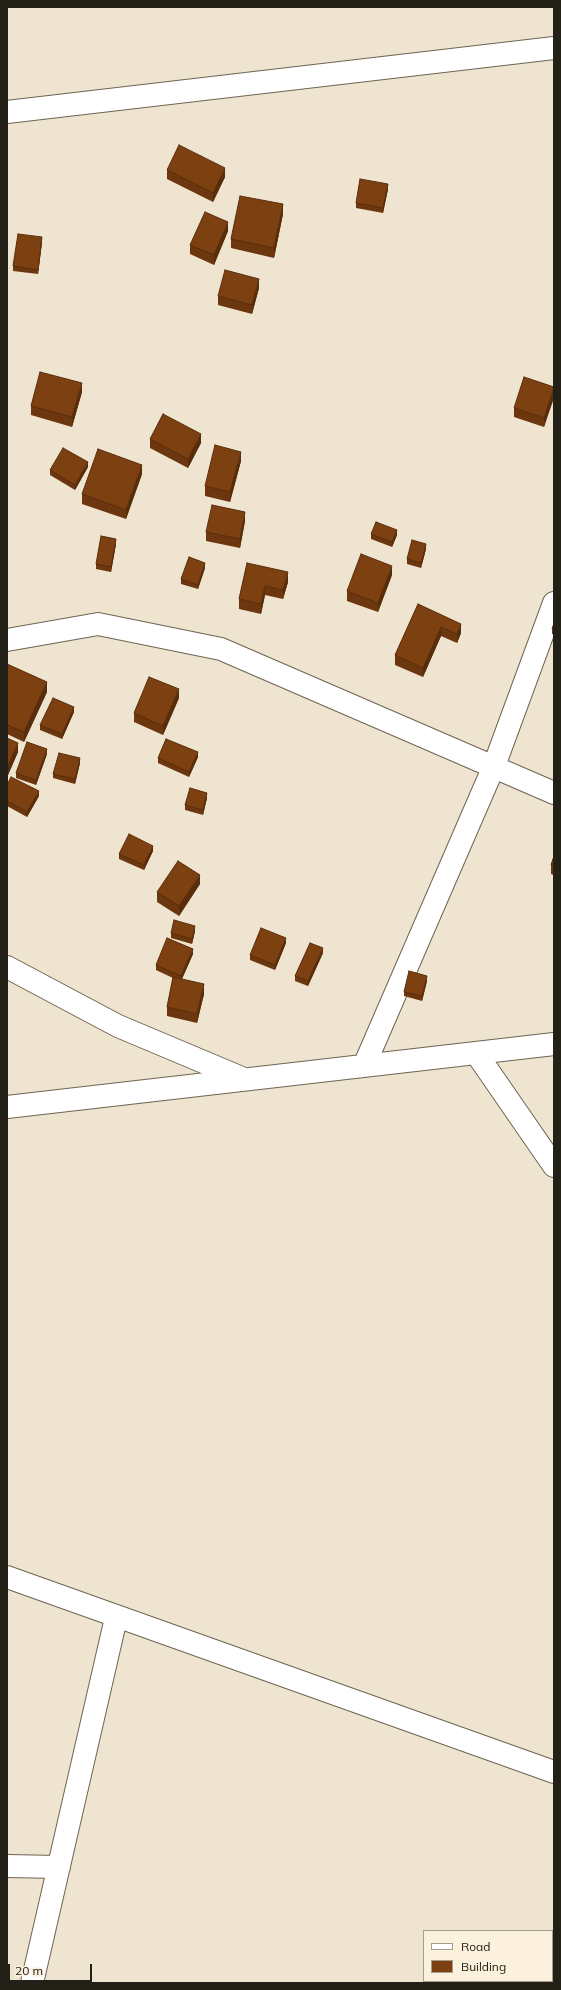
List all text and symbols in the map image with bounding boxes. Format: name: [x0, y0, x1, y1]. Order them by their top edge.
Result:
legend: [423, 1930, 553, 1982]
text: Road: [461, 1939, 490, 1954]
scale bar: [10, 1956, 94, 1982]
text: Building: [461, 1959, 506, 1974]
text: 20 m: [15, 1963, 43, 1978]

